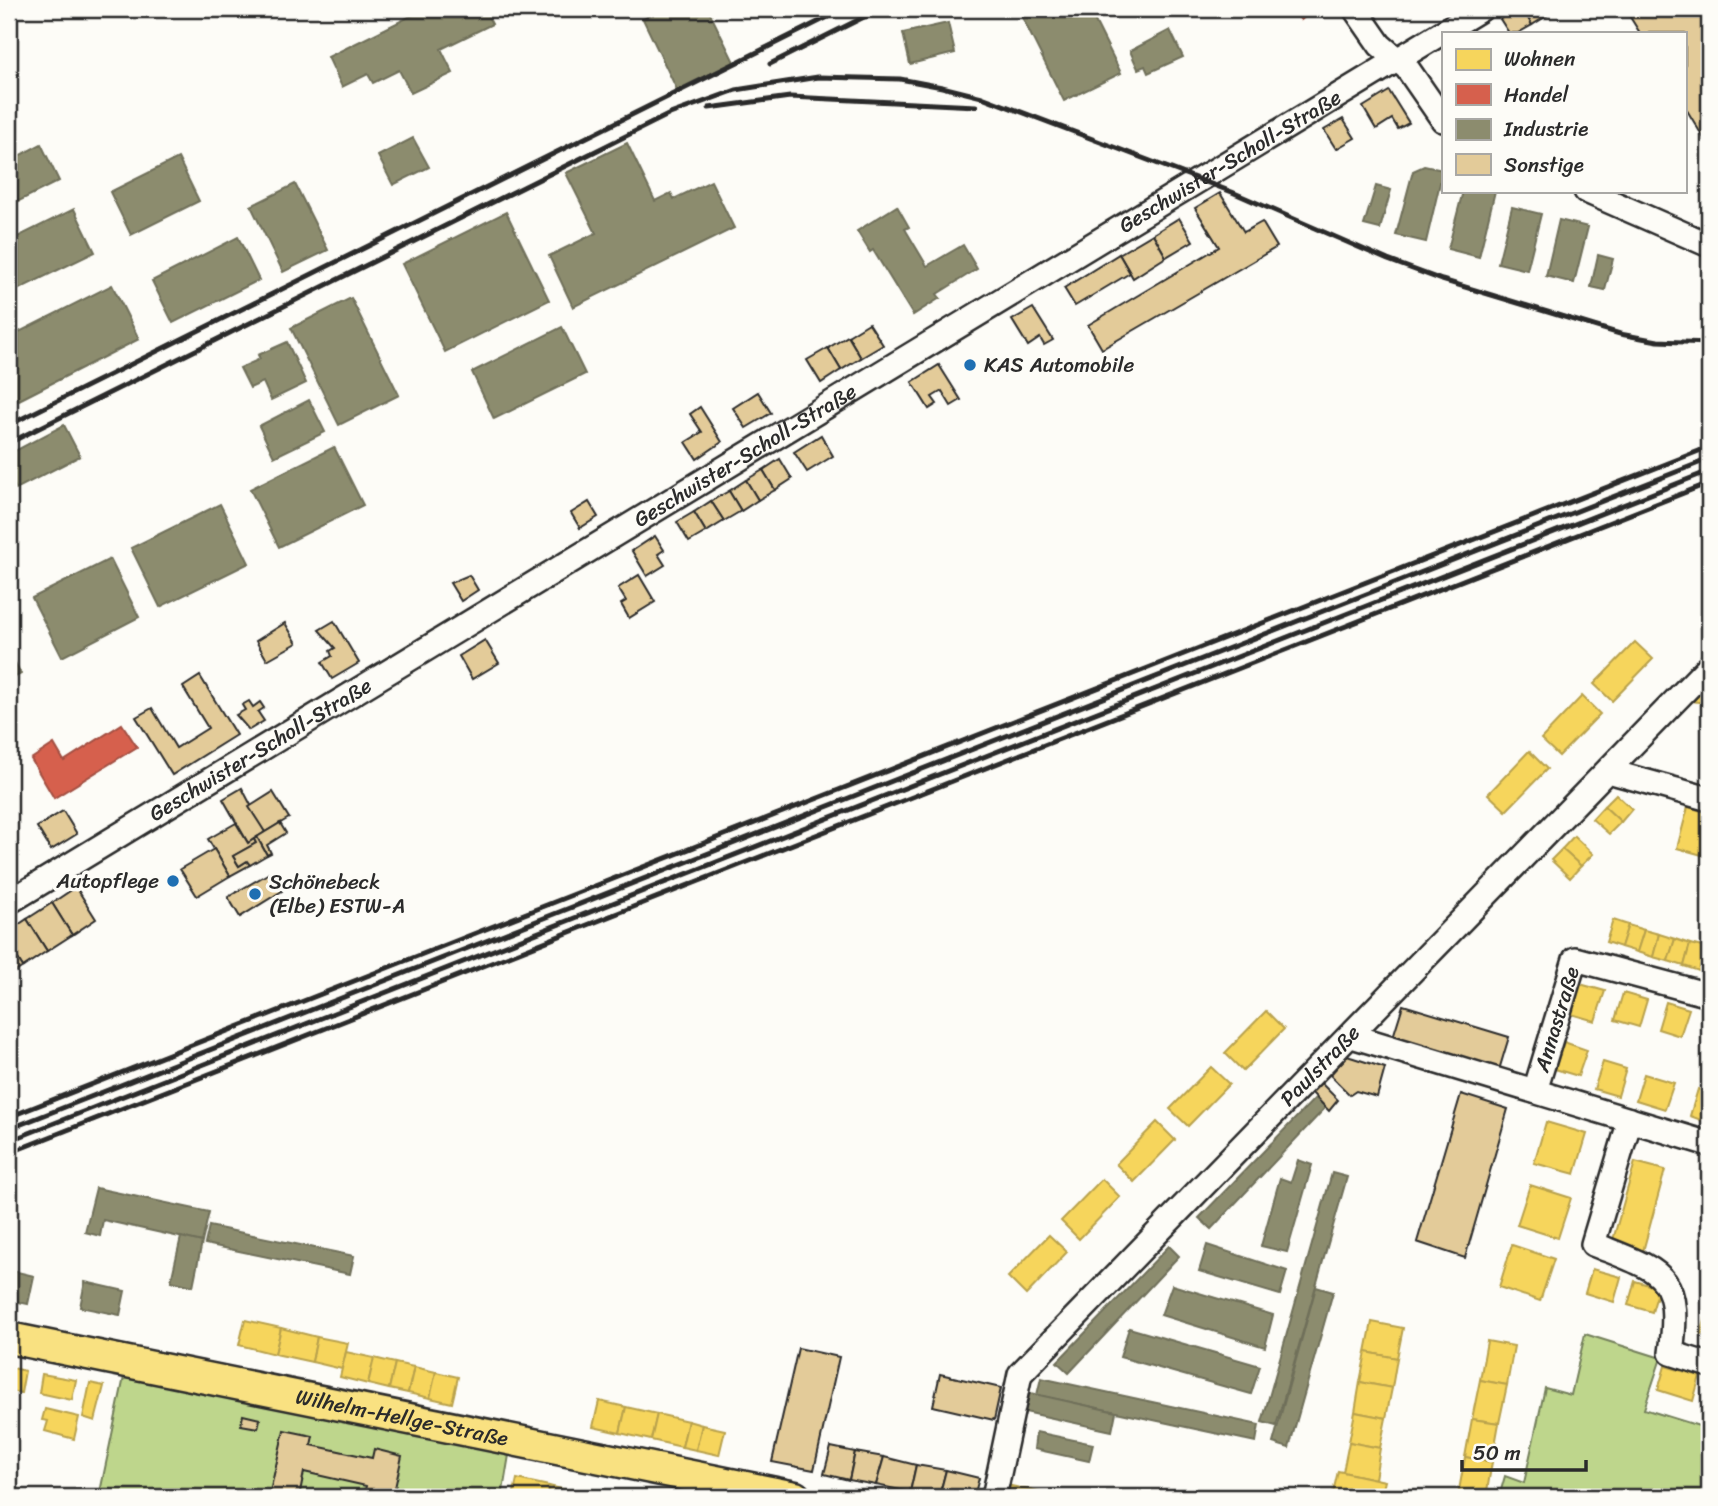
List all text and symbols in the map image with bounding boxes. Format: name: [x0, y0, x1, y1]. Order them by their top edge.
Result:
legend: [1442, 32, 1686, 192]
text: Wohnen: [1504, 40, 1575, 78]
text: Handel: [1504, 76, 1570, 114]
street label: Geschwister-Scholl-Straße: [1111, 79, 1349, 244]
text: Industrie: [1503, 110, 1588, 148]
text: Sonstige: [1504, 146, 1584, 184]
place label: KAS Automobile: [984, 346, 1134, 384]
marker: KAS Automobile: [962, 357, 978, 373]
street label: Geschwister-Scholl-Straße: [626, 373, 864, 538]
street label: Geschwister-Scholl-Straße: [141, 667, 380, 832]
place label: Autopflege: [55, 862, 159, 900]
place label: Schönebeck (Elbe) ESTW-A: [269, 863, 405, 925]
marker: Autopflege: [165, 873, 181, 889]
marker: Schönebeck (Elbe) ESTW-A: [247, 886, 263, 902]
street label: Annastraße: [1523, 962, 1591, 1078]
street label: Paulstraße: [1270, 1015, 1370, 1116]
street label: Wilhelm-Hellge-Straße: [292, 1377, 512, 1458]
scale bar: [1462, 1429, 1587, 1473]
text: 50 m: [1473, 1434, 1521, 1472]

